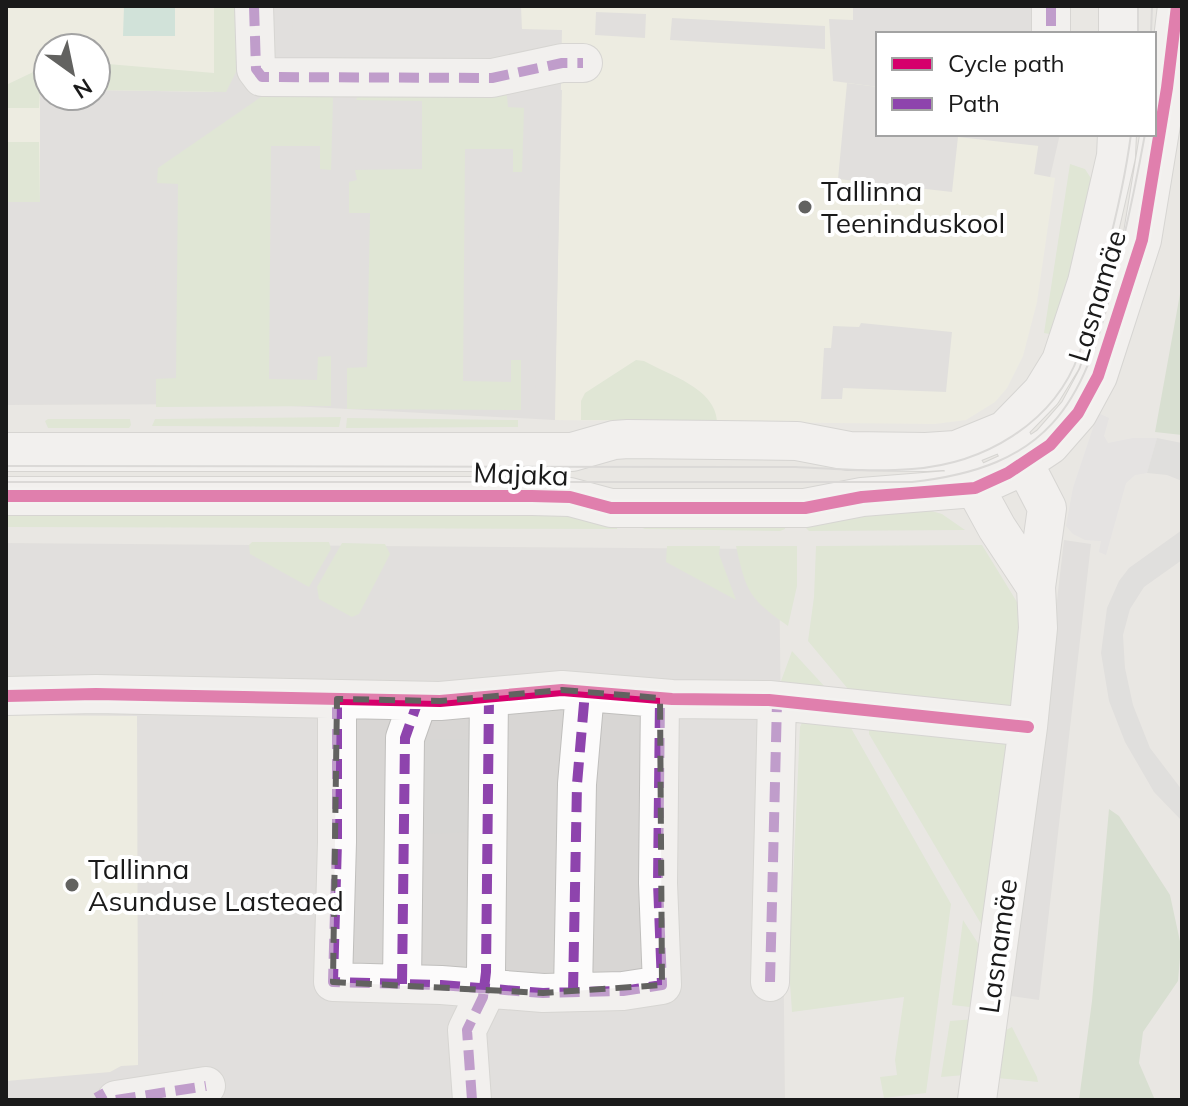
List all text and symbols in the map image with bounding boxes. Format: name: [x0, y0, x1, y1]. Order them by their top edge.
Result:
north arrow: [32, 32, 112, 112]
legend: [876, 32, 1156, 136]
text: Cycle path: [948, 48, 1065, 78]
text: N: [68, 73, 97, 105]
text: Path: [948, 88, 1000, 118]
place label: Tallinna Teeninduskool: [821, 173, 1005, 240]
marker: Tallinna Teeninduskool: [796, 198, 814, 216]
street label: Lasnamäe: [1060, 226, 1133, 366]
street label: Majaka: [473, 454, 569, 493]
place label: Tallinna Asunduse Lasteaed: [88, 851, 344, 918]
marker: Tallinna Asunduse Lasteaed: [63, 876, 81, 894]
street label: Lasnamäe: [971, 876, 1024, 1016]

